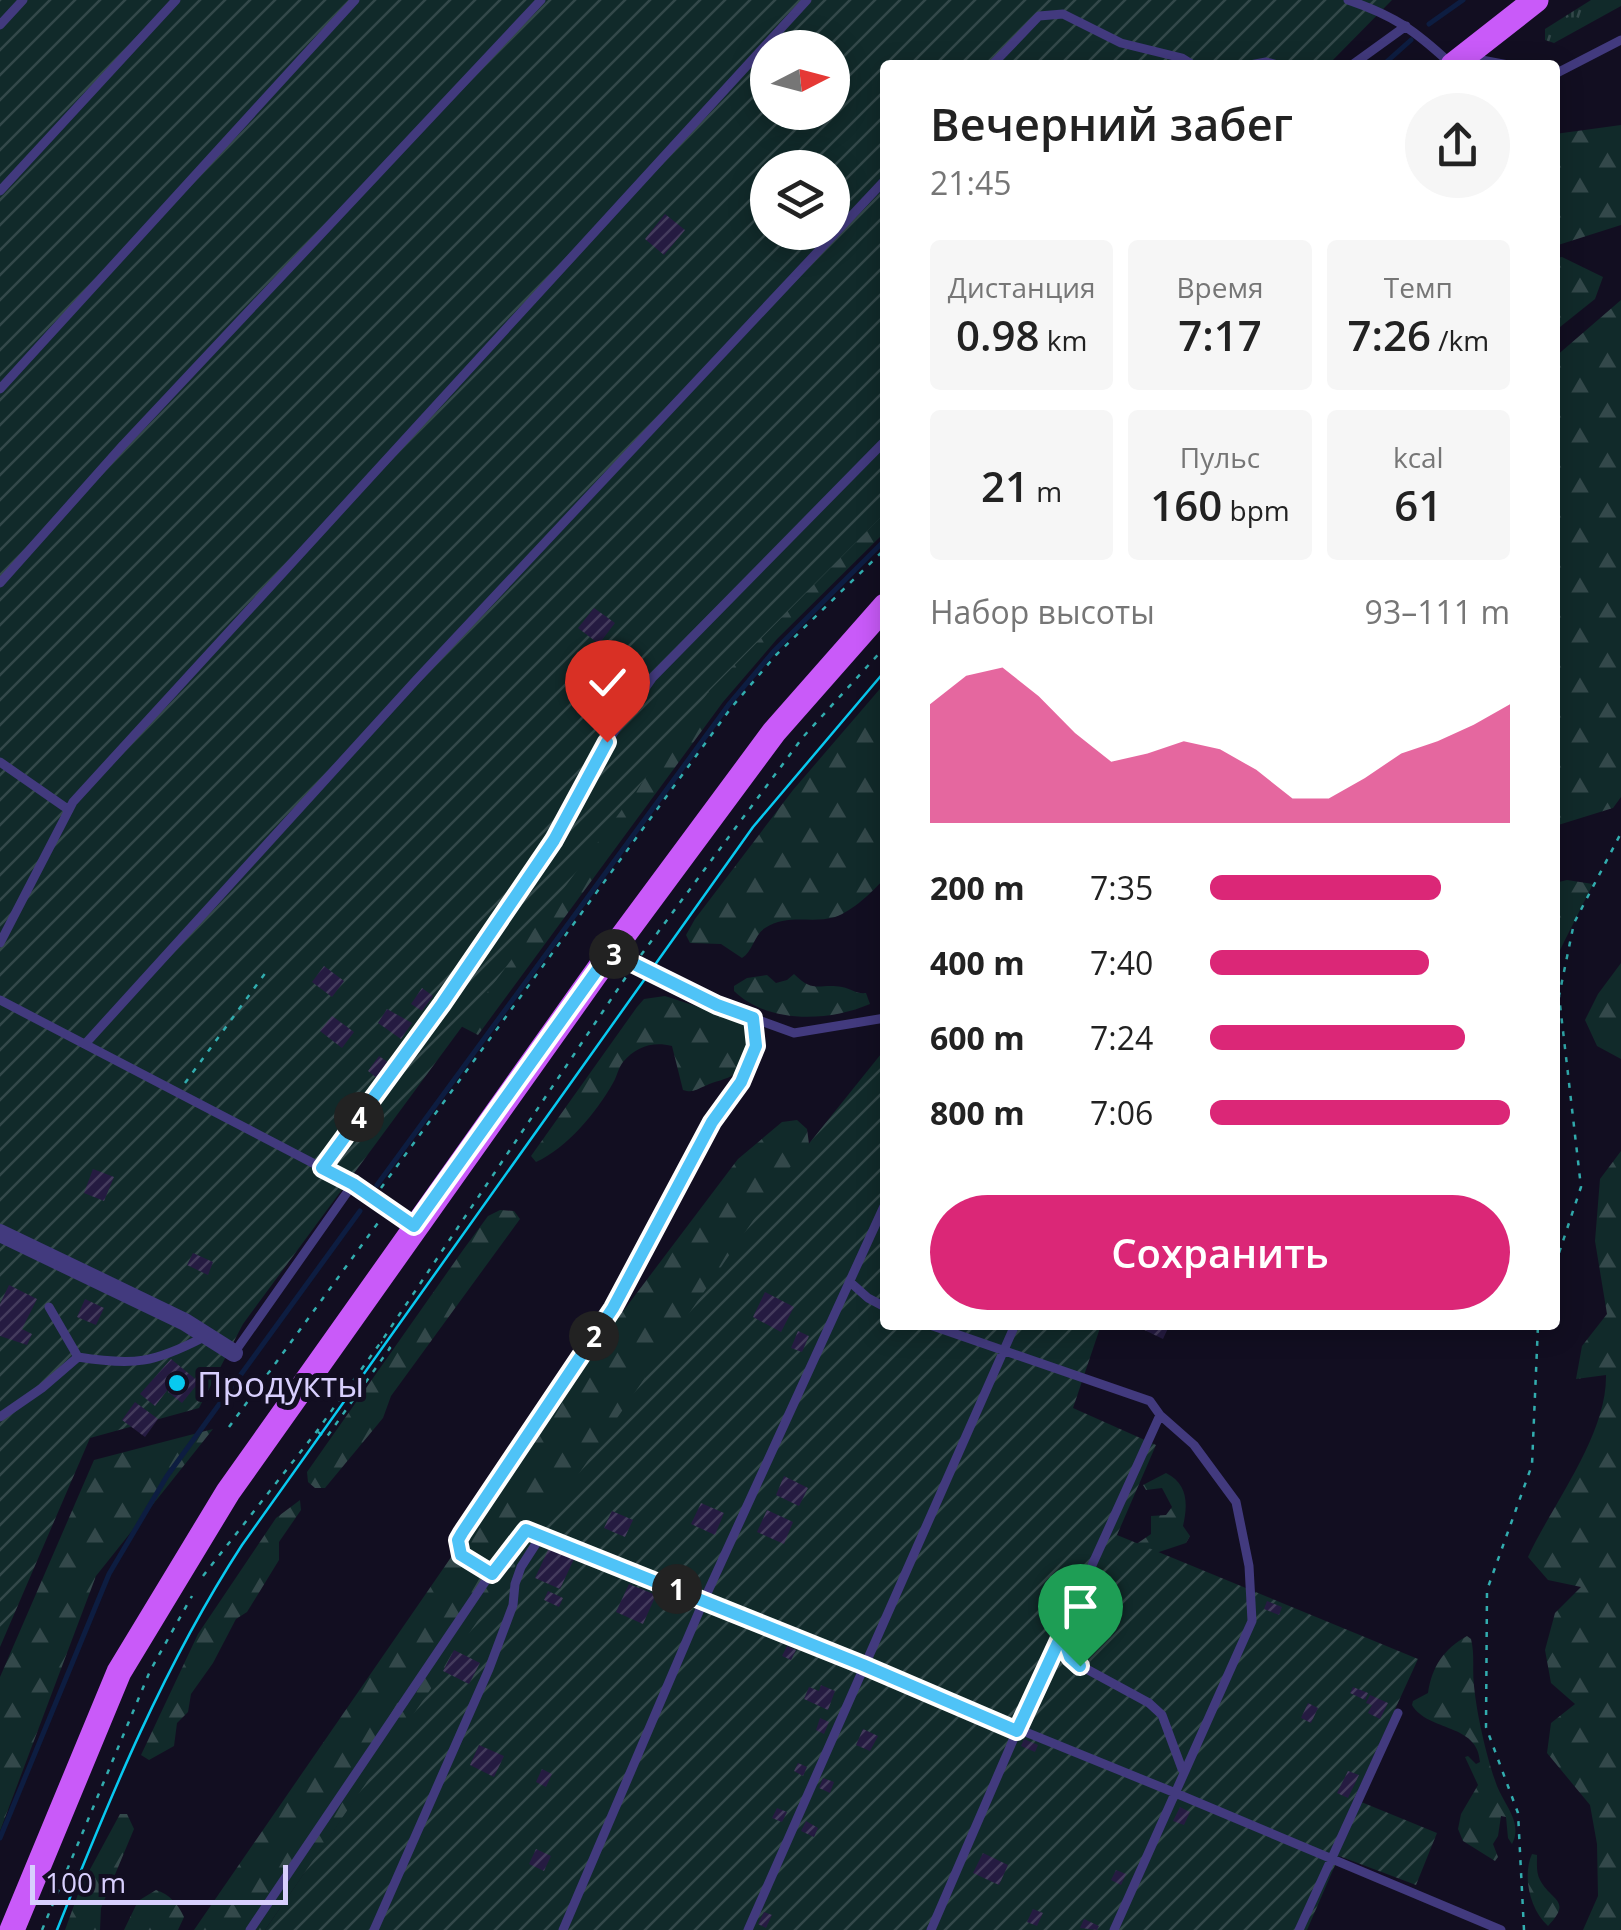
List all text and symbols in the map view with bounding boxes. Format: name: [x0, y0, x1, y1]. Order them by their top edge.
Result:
north arrow: [750, 30, 850, 130]
map controls: [750, 30, 850, 250]
text: Вечерний забег: [930, 93, 1293, 154]
button: share: [1405, 93, 1510, 198]
button: layers: [750, 150, 850, 250]
text: 21:45: [930, 161, 1012, 204]
text: Дистанция: [948, 268, 1095, 306]
text: Время: [1177, 268, 1263, 306]
text: Темп: [1384, 268, 1453, 306]
text: 0.98: [956, 306, 1039, 363]
text: 7:17: [1178, 306, 1262, 363]
text: 7:26: [1347, 306, 1431, 363]
text: km: [1039, 321, 1087, 359]
text: /km: [1431, 321, 1489, 359]
text: Пульс: [1180, 438, 1260, 476]
text: kcal: [1393, 438, 1444, 476]
text: 21: [981, 457, 1029, 514]
text: m: [1029, 472, 1062, 510]
text: 160: [1150, 476, 1222, 533]
text: 61: [1394, 476, 1442, 533]
text: bpm: [1222, 491, 1290, 529]
text: Набор высоты: [930, 590, 1155, 633]
text: 93–111 m: [1365, 590, 1510, 633]
pin: [565, 640, 650, 743]
icon: check: [580, 655, 635, 710]
text: 200 m: [930, 866, 1025, 909]
text: 7:35: [1090, 866, 1153, 909]
pin: 3: [589, 929, 639, 979]
text: 3: [606, 935, 622, 973]
text: 400 m: [930, 941, 1025, 984]
text: 7:40: [1090, 941, 1153, 984]
text: 600 m: [930, 1016, 1025, 1059]
text: 7:24: [1090, 1016, 1153, 1059]
text: 800 m: [930, 1091, 1025, 1134]
text: 7:06: [1090, 1091, 1153, 1134]
pin: 4: [334, 1092, 384, 1142]
text: 4: [351, 1098, 367, 1136]
button: Сохранить: [930, 1195, 1510, 1310]
pin: 2: [569, 1311, 619, 1361]
text: 2: [586, 1317, 602, 1355]
place label: Продукты: [197, 1360, 364, 1407]
marker: Продукты: [166, 1372, 188, 1394]
pin: 1: [652, 1564, 702, 1614]
pin: [1038, 1564, 1123, 1667]
text: 1: [669, 1570, 685, 1608]
icon: arrive: [1053, 1579, 1108, 1634]
scale bar: [30, 1860, 288, 1904]
text: 100 m: [45, 1863, 126, 1901]

